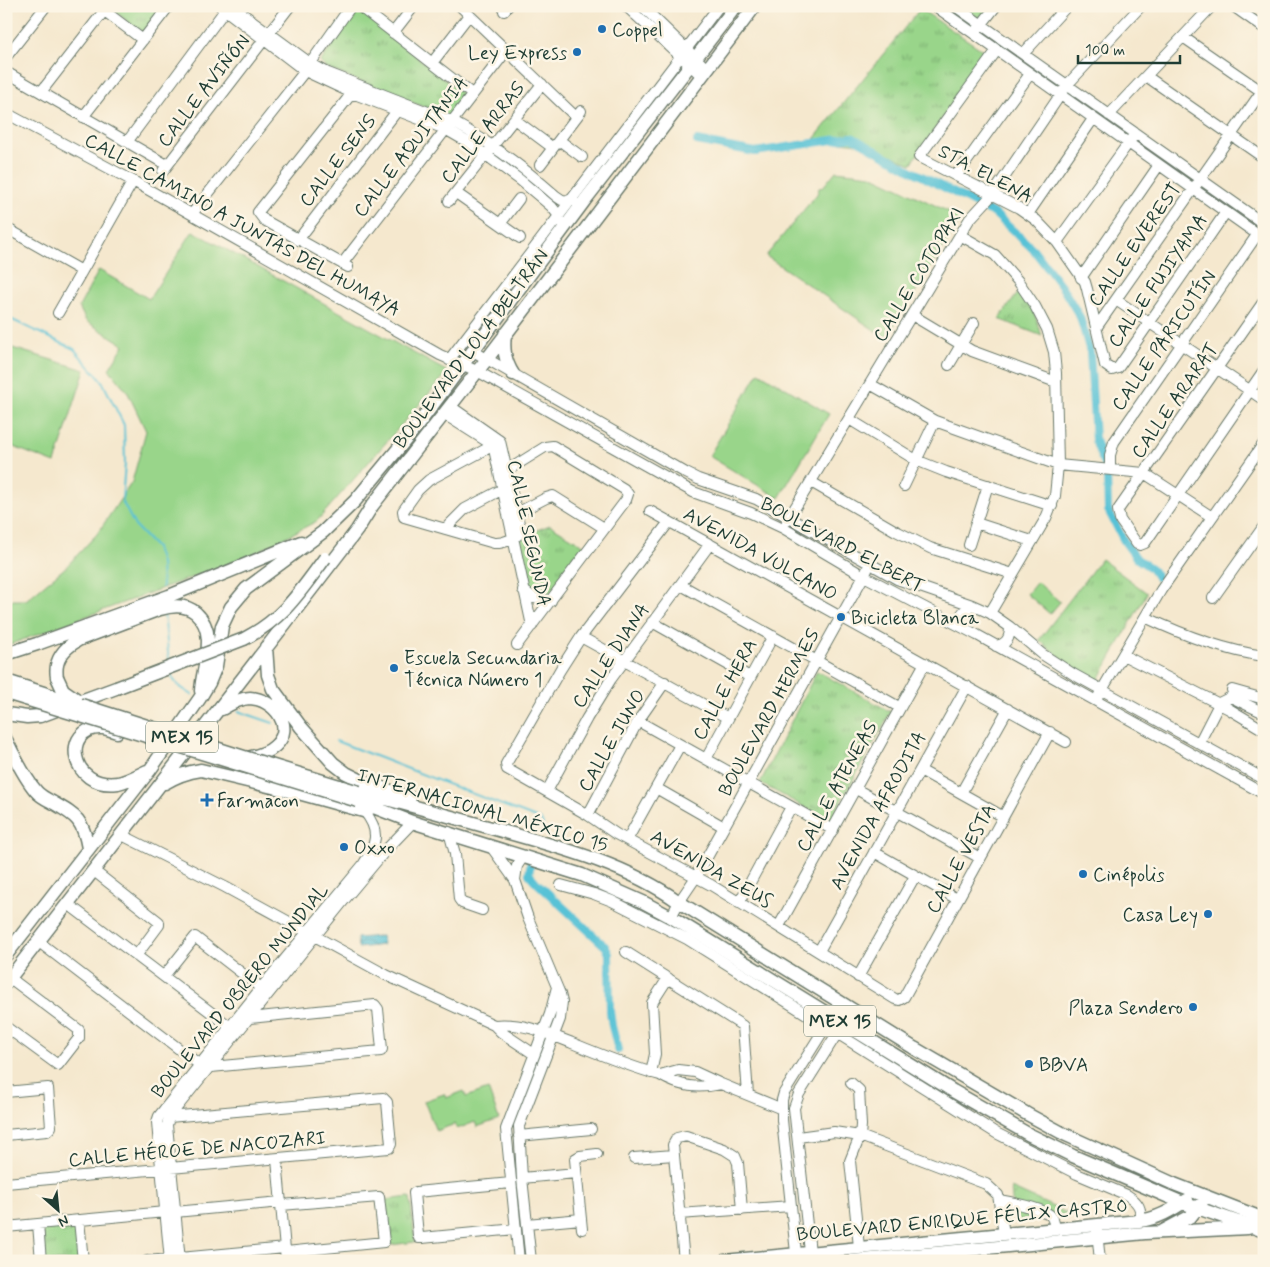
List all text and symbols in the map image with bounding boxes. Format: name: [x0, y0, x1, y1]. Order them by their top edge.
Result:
place label: Coppel: [612, 18, 663, 43]
marker: Coppel: [596, 23, 608, 35]
street label: CALLE AVIÑÓN: [152, 29, 256, 153]
scale bar: [1078, 32, 1180, 64]
place label: Ley Express: [468, 41, 568, 66]
text: 100 m: [1085, 41, 1125, 61]
marker: Ley Express: [571, 46, 583, 58]
street label: CALLE AQUITANIA: [348, 71, 474, 223]
street label: CALLE ARRAS: [435, 77, 531, 189]
street label: CALLE SENS: [294, 109, 382, 212]
street label: CALLE CAMINO A JUNTAS DEL HUMAYA: [80, 128, 405, 323]
street label: STA. ELENA: [934, 139, 1037, 210]
street label: CALLE EVEREST: [1083, 178, 1187, 312]
street label: CALLE COTOPAXI: [868, 203, 971, 347]
street label: CALLE FUJIYAMA: [1103, 209, 1214, 353]
street label: BOULEVARD LOLA BELTRÁN: [387, 243, 554, 454]
street label: CALLE PARICUTÍN: [1105, 265, 1222, 416]
street label: CALLE ARARAT: [1126, 338, 1225, 464]
street label: CALLE SEGUNDA: [501, 458, 556, 609]
street label: BOULEVARD ELBERT: [756, 491, 929, 599]
street label: AVENIDA VULCANO: [679, 502, 842, 607]
street label: CALLE DIANA: [567, 598, 656, 713]
place label: Bicicleta Blanca: [851, 606, 980, 631]
marker: Bicicleta Blanca: [835, 611, 847, 623]
street label: BOULEVARD HERMES: [713, 624, 826, 801]
street label: CALLE HERA: [687, 635, 763, 745]
place label: Escuela Secundaria Técnica Número 1: [404, 646, 562, 693]
marker: Escuela Secundaria Técnica Número 1: [388, 662, 400, 674]
street label: CALLE JUNO: [573, 685, 652, 797]
street label: CALLE ATENEAS: [791, 716, 884, 857]
road number: MEX 15: [146, 722, 218, 752]
street label: AVENIDA AFRODITA: [824, 727, 932, 894]
street label: INTERNACIONAL MÉXICO 15: [354, 762, 611, 858]
place label: Farmacon: [217, 789, 299, 814]
marker: Farmacon: [201, 794, 213, 806]
street label: CALLE VESTA: [921, 799, 1002, 918]
street label: AVENIDA ZEUS: [646, 824, 777, 915]
place label: Oxxo: [354, 836, 395, 861]
marker: Oxxo: [338, 841, 350, 853]
place label: Cinépolis: [1093, 863, 1165, 888]
marker: Cinépolis: [1077, 868, 1089, 880]
street label: BOULEVARD OBRERO MUNDIAL: [146, 879, 335, 1103]
place label: Casa Ley: [1123, 903, 1198, 929]
marker: Casa Ley: [1202, 908, 1214, 920]
place label: Plaza Sendero: [1069, 996, 1183, 1021]
marker: Plaza Sendero: [1187, 1001, 1199, 1013]
road number: MEX 15: [804, 1006, 876, 1036]
place label: BBVA: [1039, 1053, 1089, 1078]
marker: BBVA: [1023, 1058, 1035, 1070]
street label: CALLE HÉROE DE NACOZARI: [67, 1125, 327, 1173]
north arrow: [32, 1184, 82, 1234]
street label: BOULEVARD ENRIQUE FÉLIX CASTRO: [795, 1193, 1129, 1247]
text: N: [55, 1211, 72, 1231]

